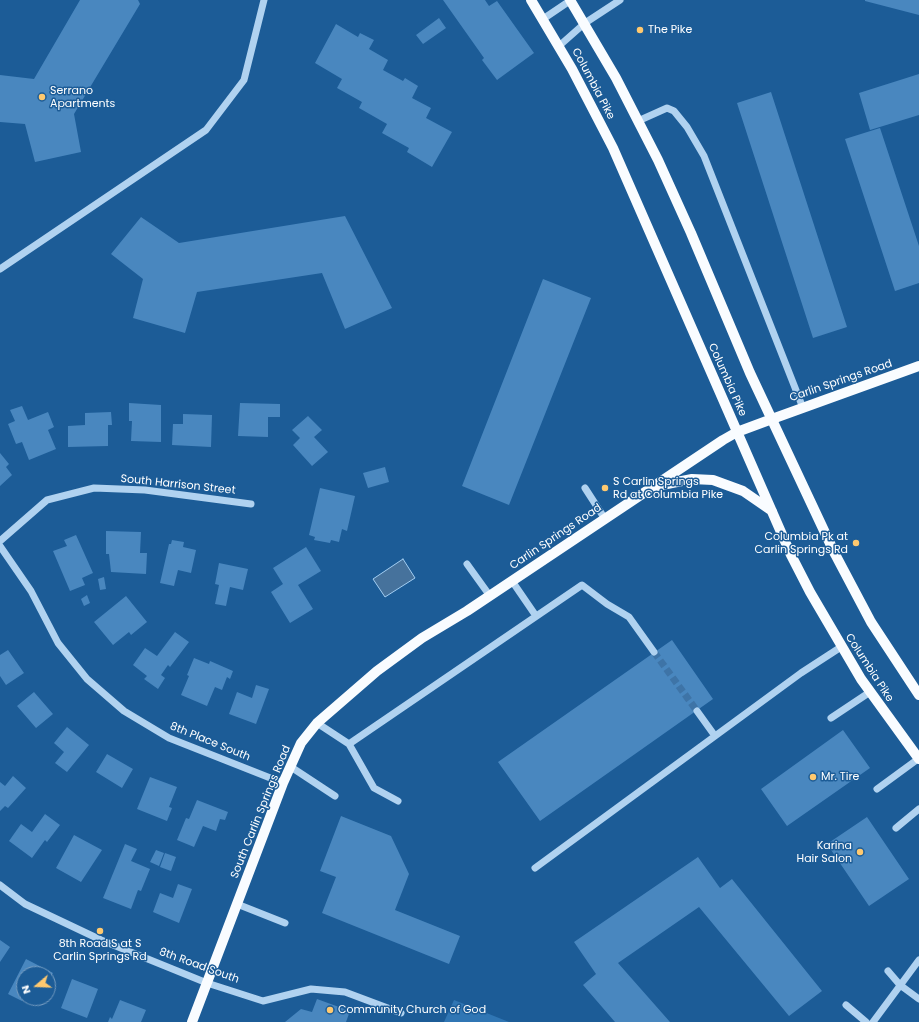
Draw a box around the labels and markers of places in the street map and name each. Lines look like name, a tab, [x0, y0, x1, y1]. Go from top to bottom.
place label: The Pike	[648, 23, 692, 37]
marker: The Pike	[635, 25, 645, 35]
place label: Serrano Apartments	[50, 84, 115, 110]
marker: Serrano Apartments	[37, 92, 47, 102]
place label: S Carlin Springs Rd at Columbia Pike	[613, 475, 723, 501]
marker: S Carlin Springs Rd at Columbia Pike	[600, 483, 610, 493]
place label: Columbia Pk at Carlin Springs Rd	[755, 530, 848, 556]
marker: Columbia Pk at Carlin Springs Rd	[851, 538, 861, 548]
place label: Mr. Tire	[821, 770, 859, 784]
marker: Mr. Tire	[808, 772, 818, 782]
place label: Karina Hair Salon	[797, 839, 852, 865]
marker: Karina Hair Salon	[855, 847, 865, 857]
marker: 8th Road S at S Carlin Springs Rd	[95, 926, 105, 936]
place label: 8th Road S at S Carlin Springs Rd	[53, 937, 147, 963]
place label: Community Church of God	[338, 1003, 486, 1017]
marker: Community Church of God	[325, 1005, 335, 1015]

